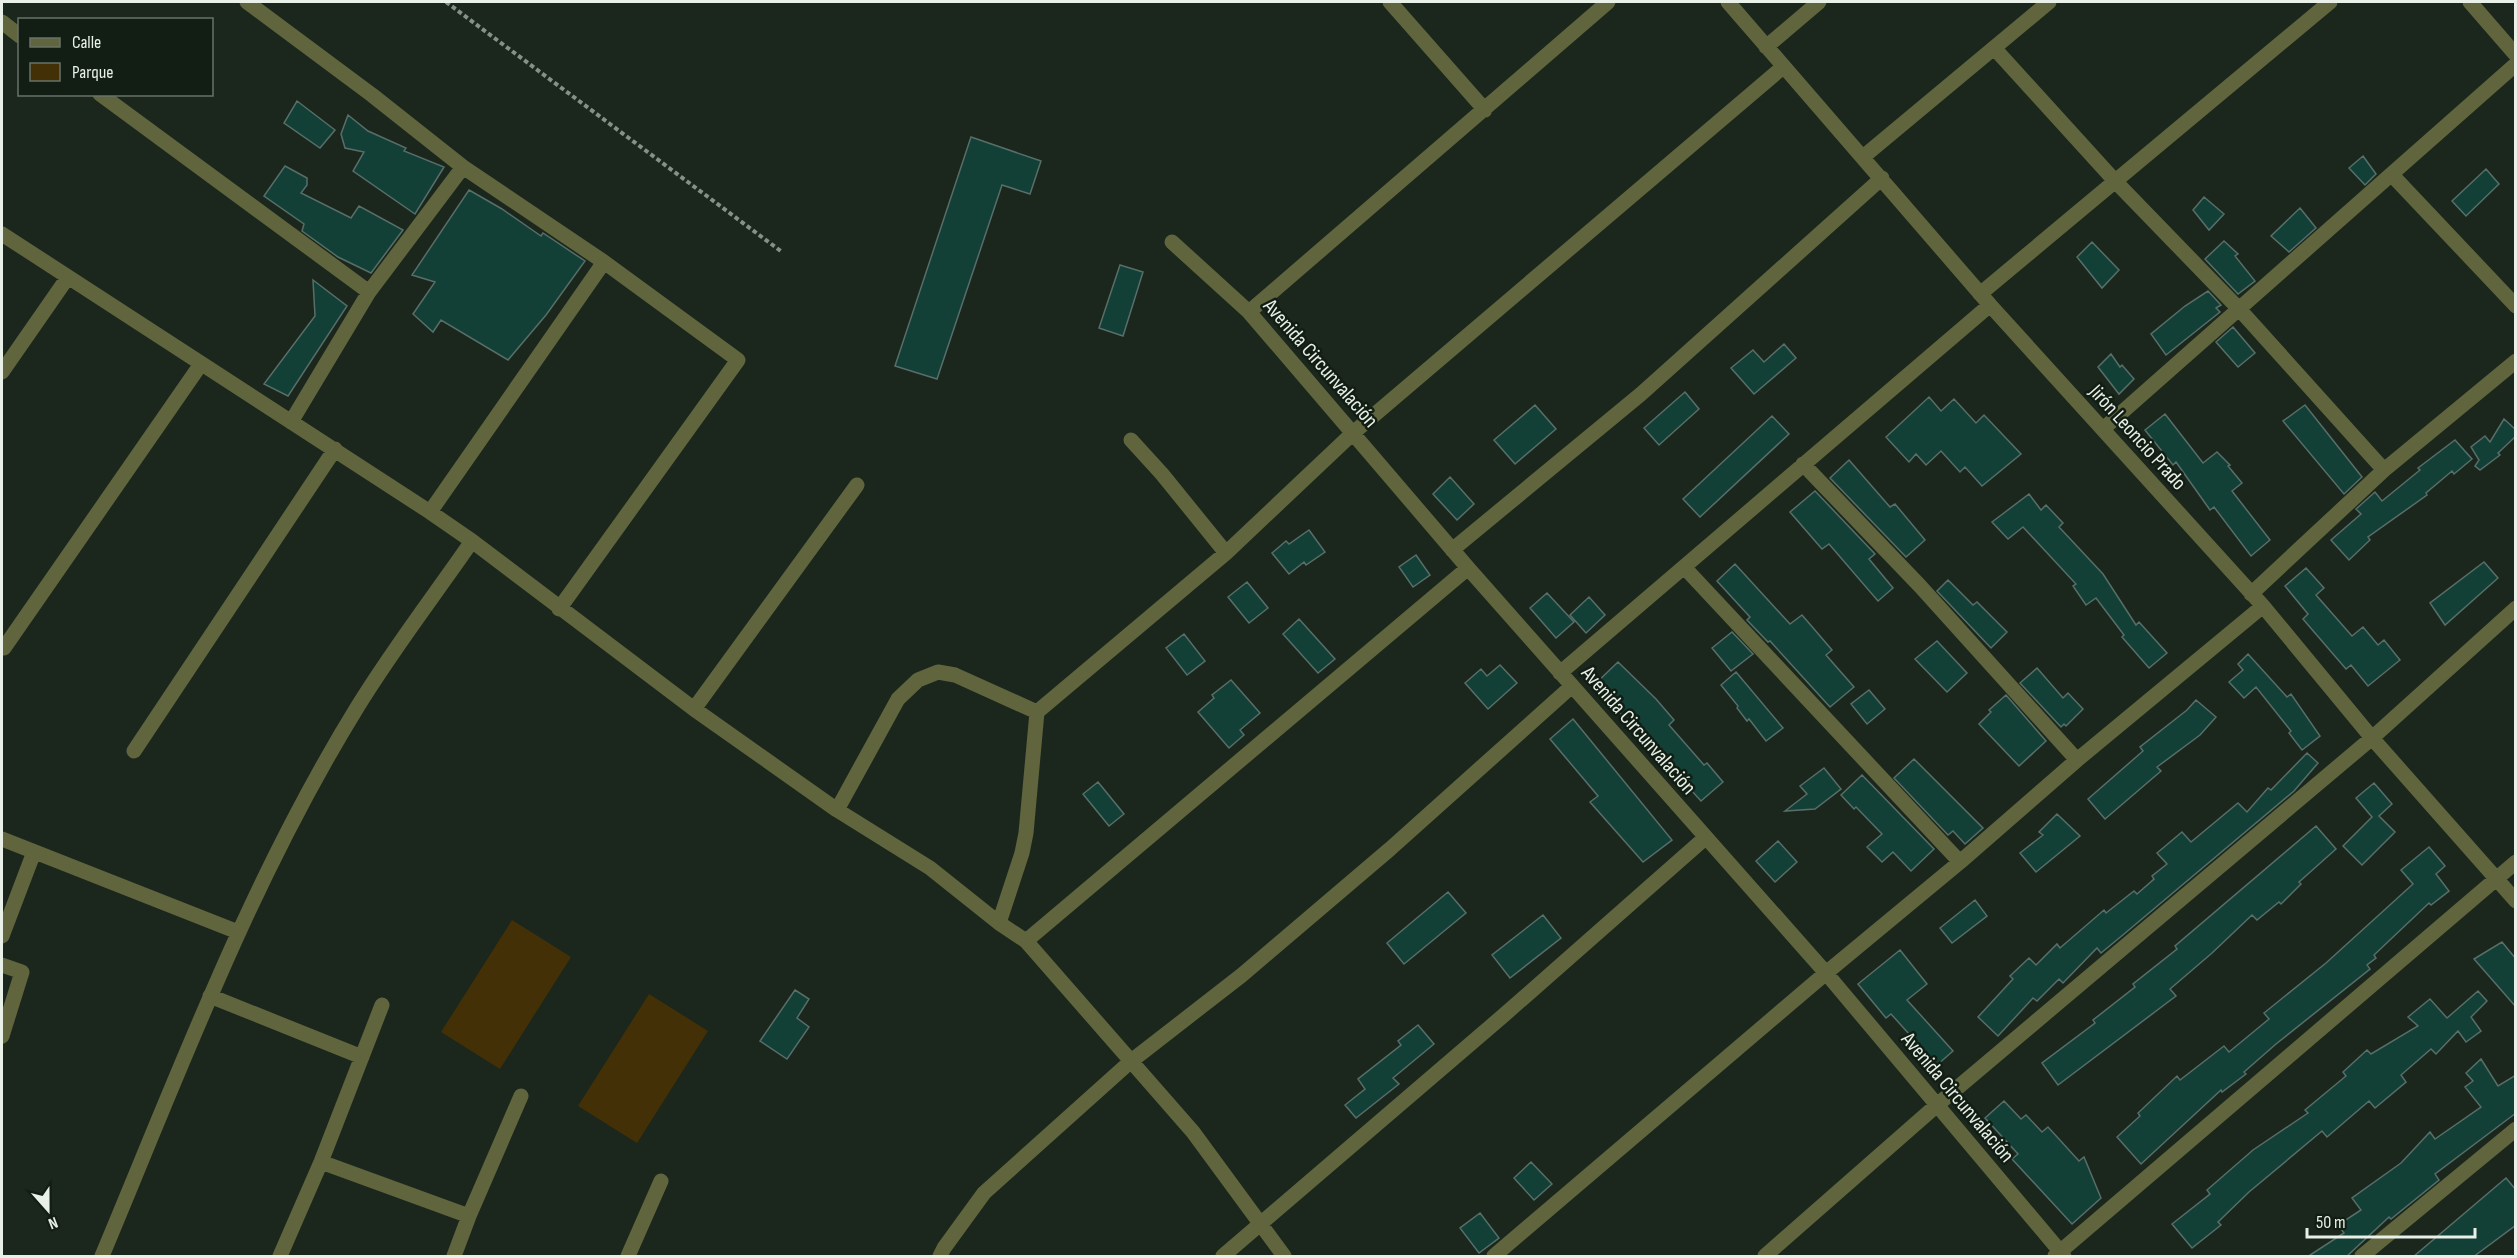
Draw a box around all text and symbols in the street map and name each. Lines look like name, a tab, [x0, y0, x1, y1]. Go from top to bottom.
legend	[18, 18, 213, 96]
text: Calle	[72, 32, 101, 53]
text: Parque	[72, 62, 113, 83]
street label: Avenida Circunvalación	[1257, 293, 1383, 433]
street label: Jirón Leoncio Prado	[2083, 379, 2191, 495]
street label: Avenida Circunvalación	[1575, 660, 1701, 800]
street label: Avenida Circunvalación	[1895, 1026, 2019, 1167]
north arrow	[18, 1180, 78, 1240]
scale bar	[2307, 1201, 2475, 1239]
text: N	[45, 1212, 60, 1233]
text: 50 m	[2316, 1212, 2346, 1233]

